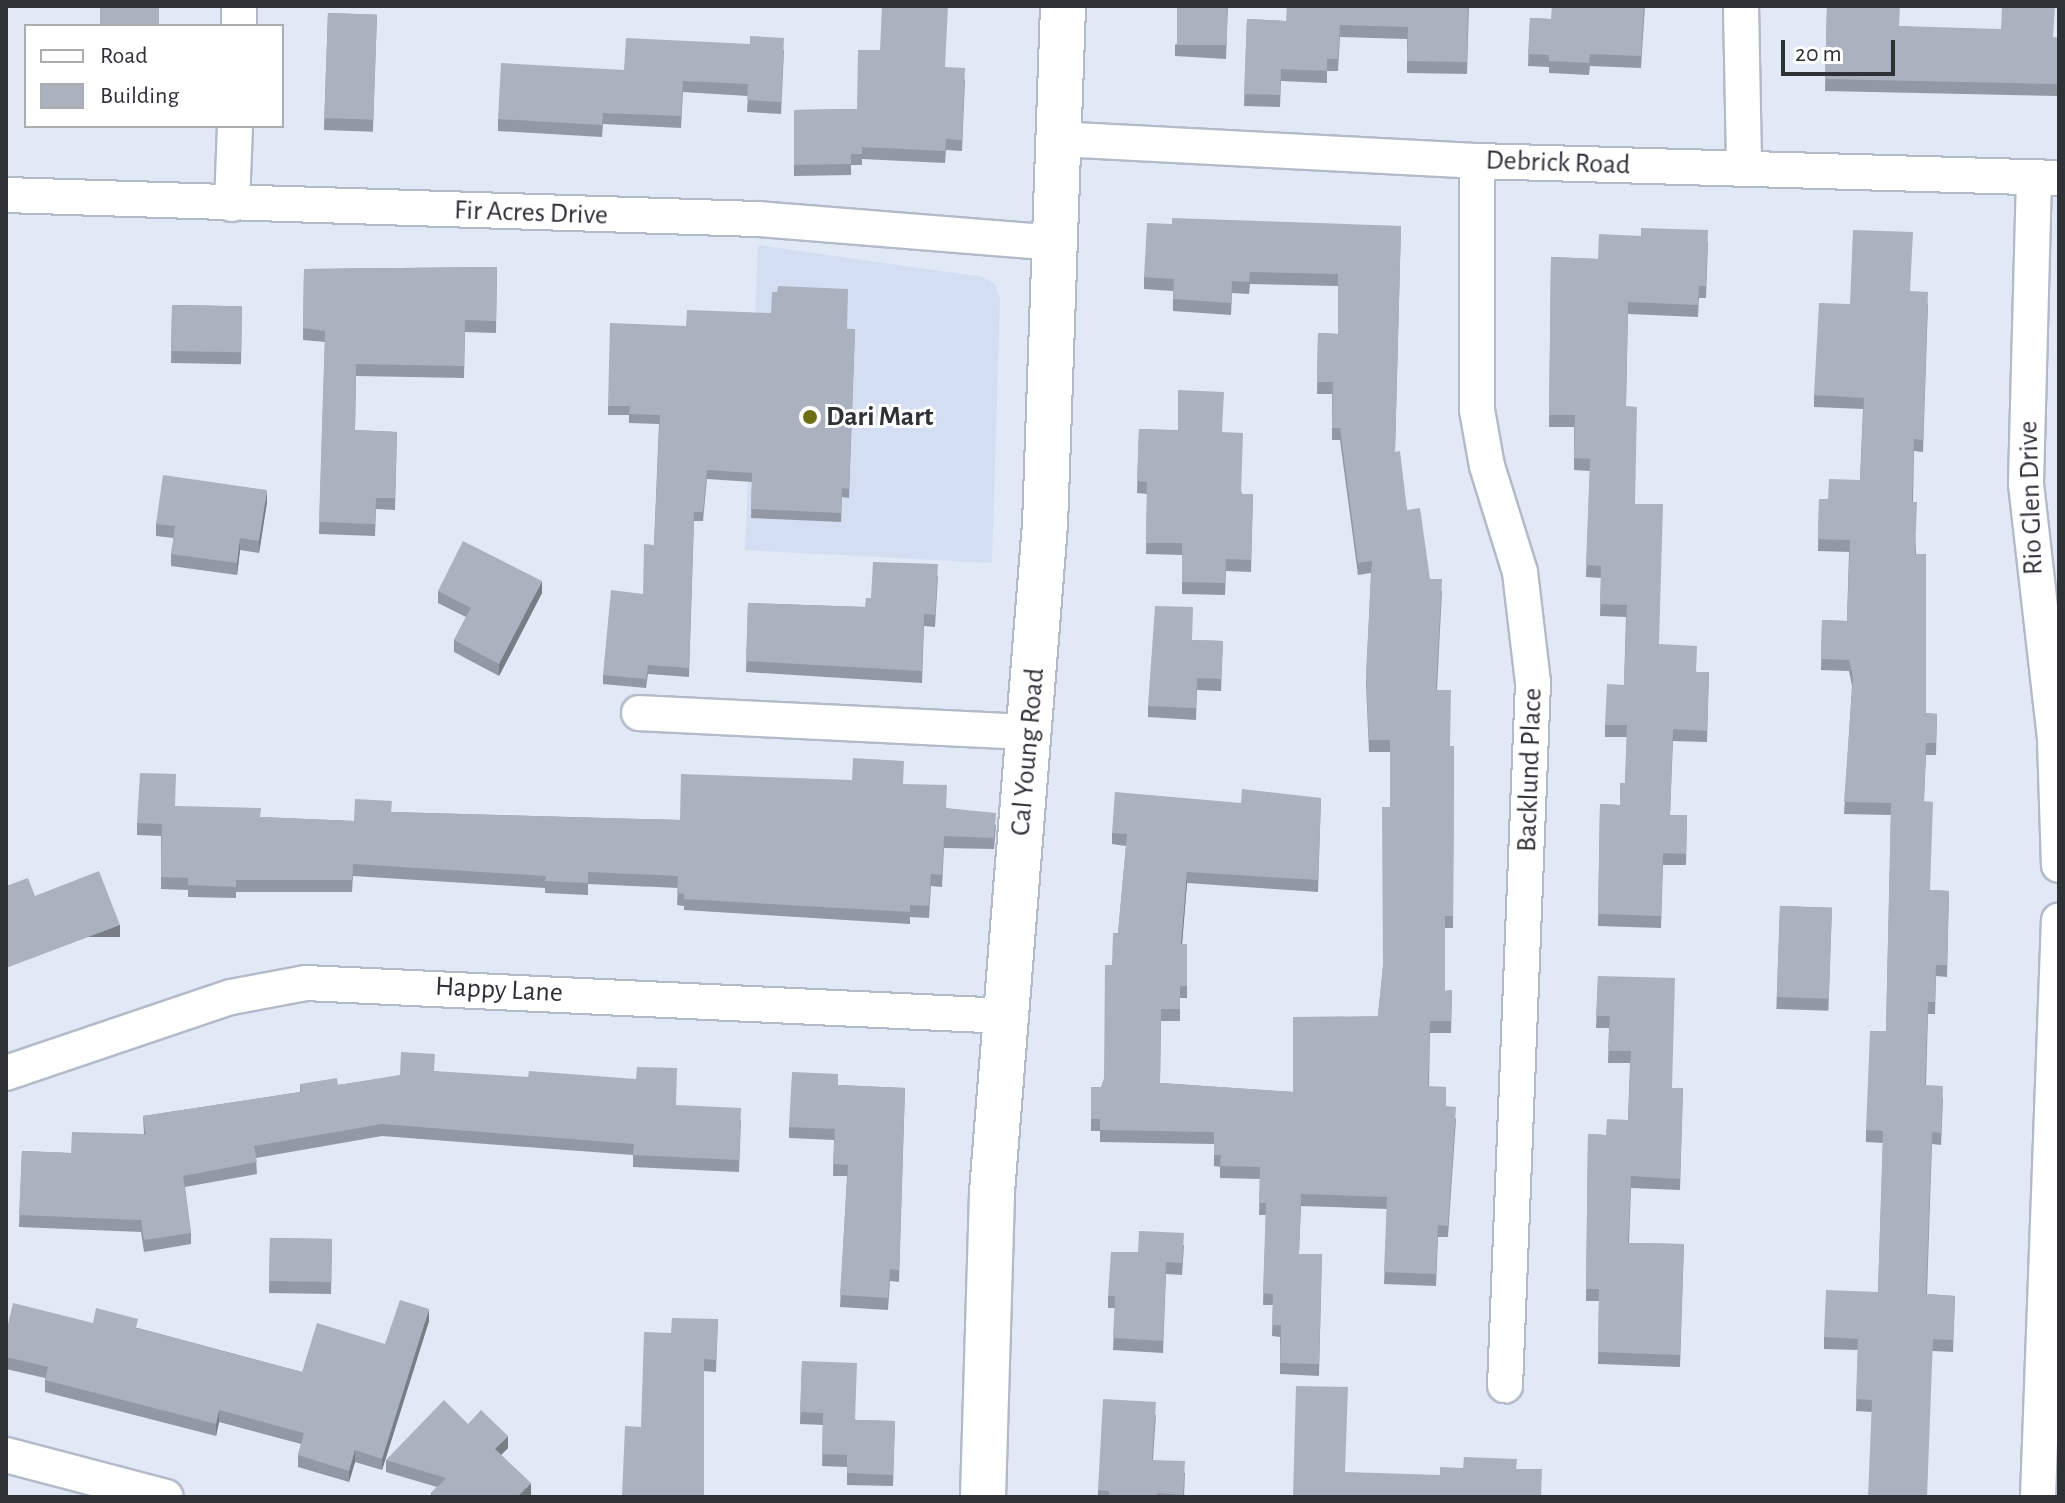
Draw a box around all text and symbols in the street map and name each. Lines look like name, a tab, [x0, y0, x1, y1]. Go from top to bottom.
legend	[24, 24, 284, 128]
scale bar	[1785, 24, 1899, 74]
text: 20 m	[1795, 42, 1842, 66]
text: Road	[100, 44, 148, 68]
text: Building	[100, 84, 179, 108]
street label: Debrick Road	[1485, 144, 1631, 182]
street label: Fir Acres Drive	[453, 194, 609, 232]
place label: Dari Mart	[826, 400, 933, 434]
marker: Dari Mart	[801, 408, 819, 426]
street label: Rio Glen Drive	[2012, 420, 2050, 576]
street label: Cal Young Road	[1004, 667, 1052, 837]
street label: Backlund Place	[1510, 687, 1550, 853]
street label: Happy Lane	[434, 970, 564, 1010]

